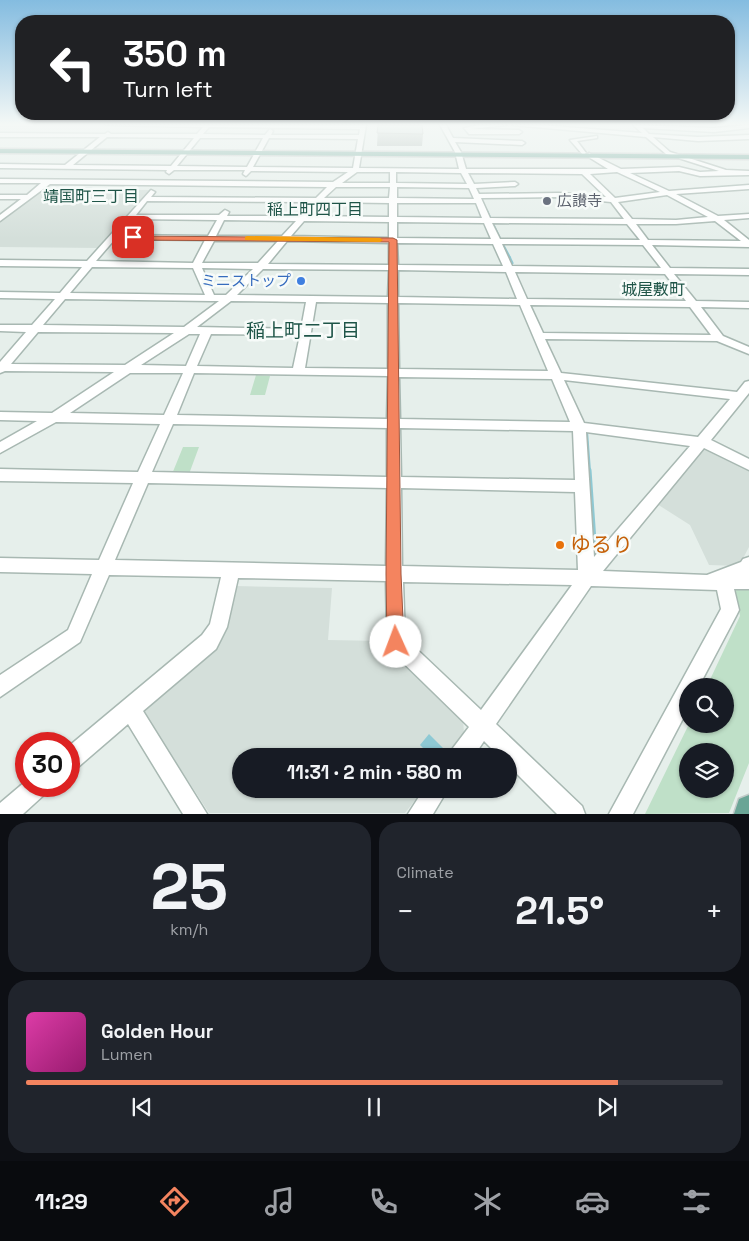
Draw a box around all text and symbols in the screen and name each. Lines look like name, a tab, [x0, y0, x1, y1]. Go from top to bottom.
text: 350 m	[123, 32, 227, 76]
icon: left	[40, 35, 105, 100]
text: Turn left	[123, 75, 213, 103]
district label: 靖国町三丁目	[43, 186, 139, 207]
place label: 広讃寺	[557, 191, 602, 210]
marker: 広讃寺	[541, 195, 553, 207]
district label: 稲上町四丁目	[267, 199, 363, 220]
pin	[112, 216, 154, 258]
icon: arrive	[119, 223, 147, 251]
place label: ミニストップ	[201, 271, 291, 290]
marker: ミニストップ	[295, 275, 307, 287]
district label: 城屋敷町	[621, 279, 685, 300]
district label: 稲上町二丁目	[246, 318, 360, 343]
place label: ゆるり	[570, 531, 633, 558]
marker: ゆるり	[554, 539, 566, 551]
position arrow	[369, 615, 421, 667]
map controls	[679, 678, 734, 798]
button: search	[679, 678, 734, 733]
speed limit sign: 30	[15, 732, 80, 797]
button: layers	[679, 743, 734, 798]
text: 11:31 · 2 min · 580 m	[287, 760, 462, 785]
text: 25	[150, 845, 228, 928]
text: Climate	[397, 862, 454, 883]
text: 21.5°	[515, 887, 604, 935]
text: −	[397, 893, 414, 929]
text: +	[706, 893, 723, 929]
text: km/h	[170, 919, 208, 940]
text: Golden Hour	[101, 1019, 213, 1044]
text: Lumen	[101, 1044, 153, 1065]
icon: previous	[128, 1093, 156, 1121]
icon: pause	[360, 1093, 388, 1121]
icon: next	[593, 1093, 621, 1121]
icon: directions	[157, 1184, 192, 1219]
icon: music	[262, 1184, 297, 1219]
icon: phone	[366, 1184, 401, 1219]
icon: climate	[470, 1184, 505, 1219]
icon: car	[575, 1184, 610, 1219]
icon: filters	[679, 1184, 714, 1219]
text: 11:29	[35, 1187, 88, 1215]

